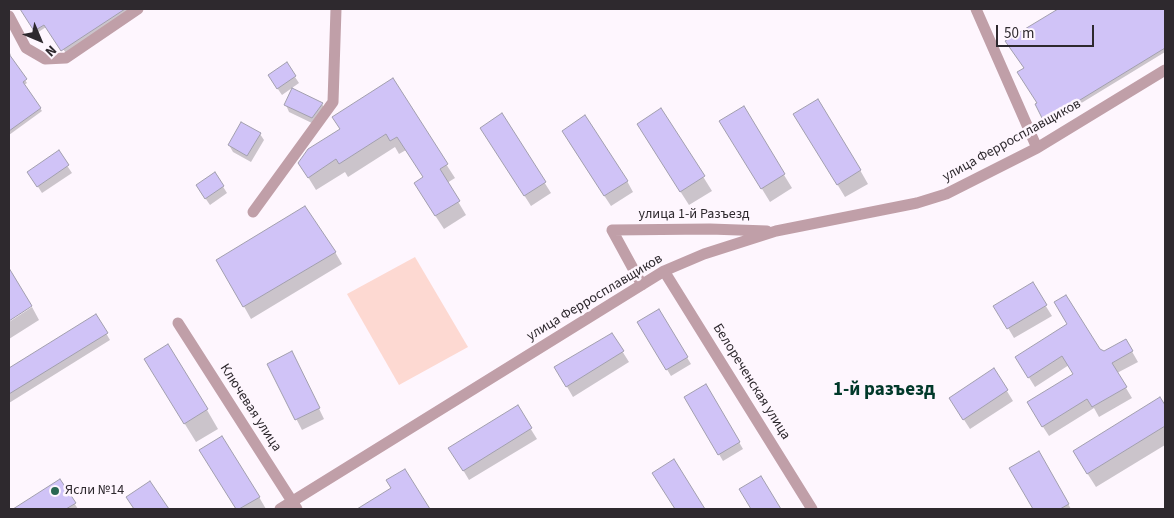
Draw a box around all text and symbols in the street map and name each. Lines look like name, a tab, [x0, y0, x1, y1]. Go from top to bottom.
north arrow	[15, 15, 65, 65]
scale bar	[999, 15, 1096, 47]
text: 50 m	[1004, 23, 1034, 44]
text: N	[40, 40, 61, 61]
street label: улица Ферросплавщиков	[940, 96, 1084, 186]
street label: улица 1-й Разъезд	[638, 207, 750, 223]
street label: улица Ферросплавщиков	[524, 251, 666, 345]
street label: Белореченская улица	[708, 321, 794, 443]
street label: Ключевая улица	[215, 361, 285, 455]
district label: 1-й разъезд	[833, 380, 935, 402]
place label: Ясли №14	[65, 483, 124, 499]
marker: Ясли №14	[49, 485, 61, 497]

